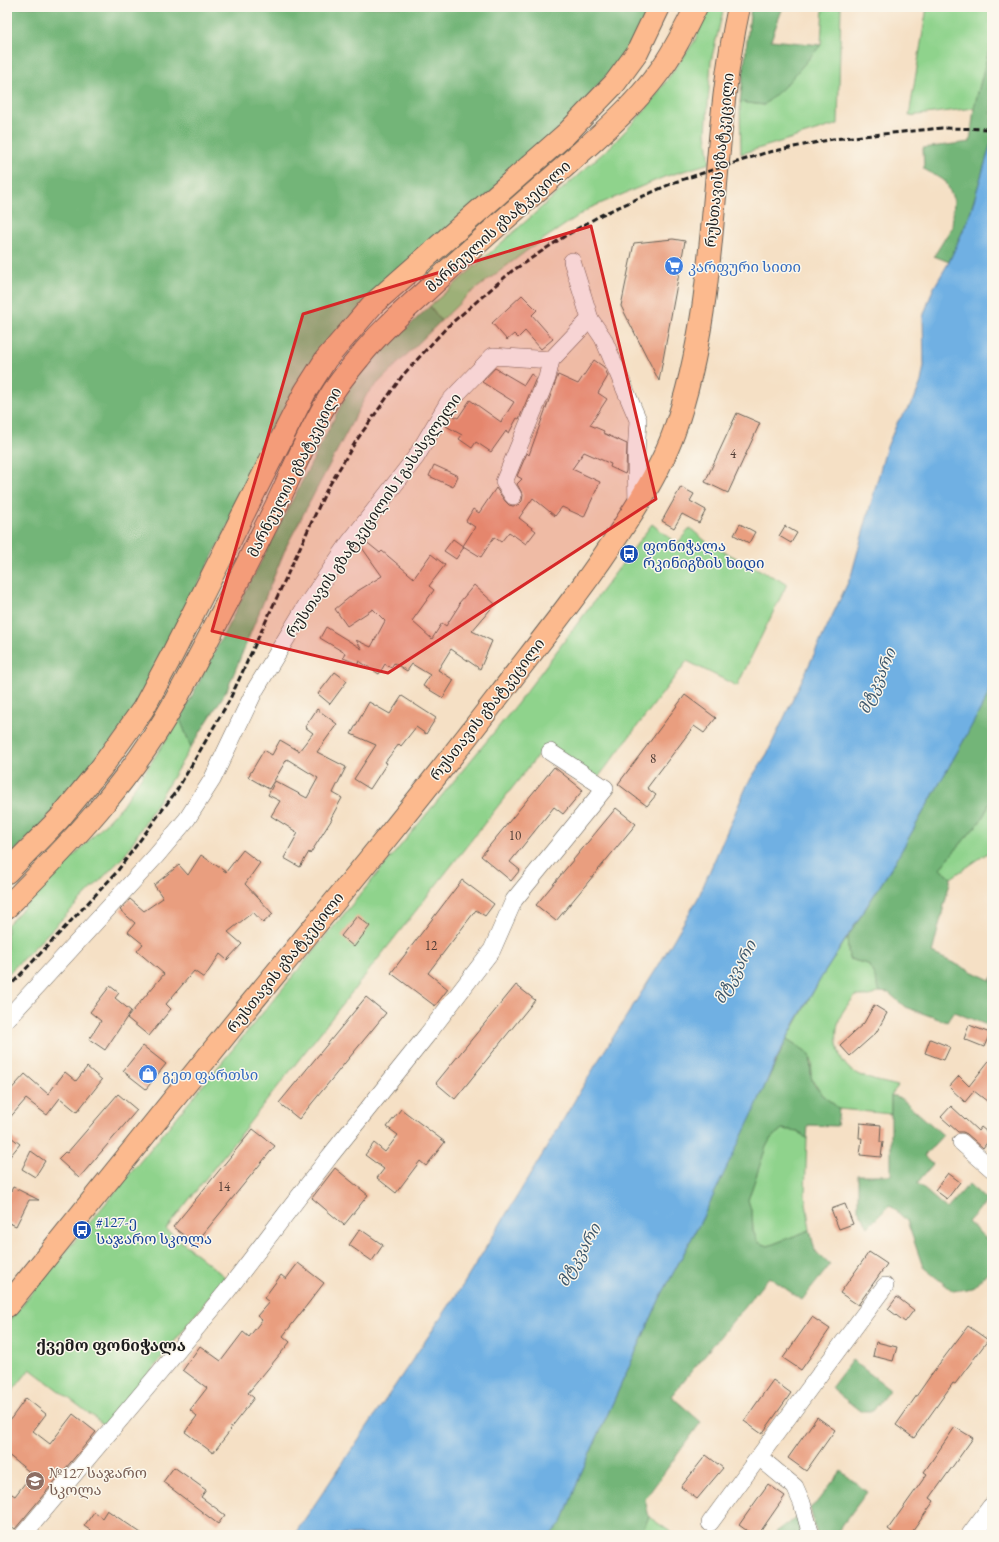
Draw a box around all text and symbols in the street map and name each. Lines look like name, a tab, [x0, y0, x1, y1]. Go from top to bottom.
street label: რუსთავის გზატკეცილი	[700, 72, 738, 248]
street label: მარნეულის გზატკეცილი	[422, 156, 574, 296]
supermarket icon: კარფური სითი	[663, 255, 685, 277]
place label: კარფური სითი	[688, 257, 801, 276]
street label: მარნეულის გზატკეცილი	[243, 384, 345, 560]
street label: რუსთავის გზატკეცილის I გასასვლელი	[281, 389, 465, 641]
house number: 4	[730, 445, 737, 462]
place label: ფონიჭალა რკინიგზის ხიდი	[643, 536, 765, 572]
bus stop icon: ფონიჭალა რკინიგზის ხიდი	[618, 543, 640, 565]
street label: რუსთავის გზატკეცილი	[426, 634, 548, 784]
water label: მტკვარი	[853, 644, 901, 717]
house number: 8	[650, 750, 656, 767]
house number: 10	[509, 827, 521, 844]
street label: რუსთავის გზატკეცილი	[222, 888, 348, 1036]
water label: მტკვარი	[709, 936, 761, 1007]
house number: 12	[425, 937, 438, 954]
shop icon: გეთ ფართსი	[137, 1063, 159, 1085]
place label: გეთ ფართსი	[162, 1065, 258, 1084]
house number: 14	[218, 1178, 231, 1195]
place label: #127-ე საჯარო სკოლა	[96, 1212, 212, 1248]
bus stop icon: #127-ე საჯარო სკოლა	[71, 1219, 93, 1241]
water label: მტკვარი	[553, 1219, 606, 1290]
district label: ქვემო ფონიჭალა	[36, 1335, 186, 1356]
place label: №127 საჯარო სკოლა	[49, 1463, 147, 1499]
school or university icon: №127 საჯარო სკოლა	[24, 1470, 46, 1492]

